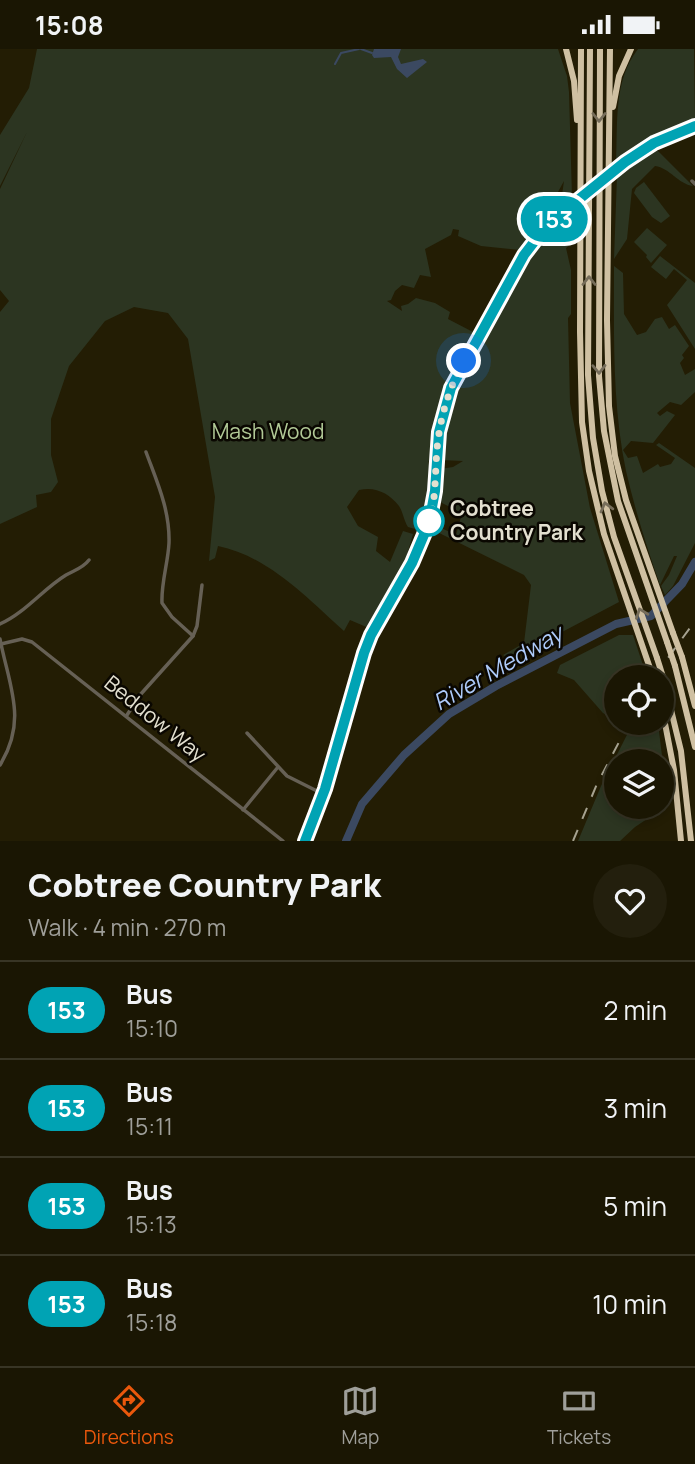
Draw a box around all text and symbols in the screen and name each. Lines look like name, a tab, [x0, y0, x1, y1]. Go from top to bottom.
text: 15:08	[35, 7, 104, 43]
one-way arrow	[592, 112, 607, 123]
line badge: 153	[514, 196, 594, 242]
text: 153	[535, 202, 573, 235]
one-way arrow	[581, 275, 597, 286]
your location	[446, 343, 481, 378]
one-way arrow	[591, 364, 607, 375]
park label: Mash Wood	[212, 417, 324, 445]
place label: Cobtree Country Park	[450, 494, 583, 546]
one-way arrow	[600, 501, 614, 513]
marker: Cobtree Country Park	[414, 506, 444, 536]
one-way arrow	[635, 607, 649, 619]
water label: River Medway	[427, 616, 571, 717]
map controls	[604, 665, 674, 819]
button: locate	[604, 665, 674, 735]
street label: Beddow Way	[99, 669, 212, 768]
button: layers	[604, 749, 674, 819]
text: Cobtree Country Park	[28, 862, 381, 907]
button: heart	[593, 864, 667, 938]
text: Walk · 4 min · 270 m	[28, 911, 226, 943]
text: Bus	[126, 976, 173, 1012]
text: 2 min	[603, 992, 667, 1028]
text: 153	[47, 993, 86, 1026]
text: 15:10	[126, 1012, 178, 1044]
text: Bus	[126, 1074, 173, 1110]
text: 3 min	[604, 1090, 667, 1126]
text: 153	[47, 1091, 86, 1124]
text: 15:11	[126, 1110, 173, 1142]
text: Bus	[126, 1172, 173, 1208]
text: 5 min	[603, 1188, 667, 1224]
text: 153	[47, 1189, 86, 1222]
text: 15:13	[126, 1208, 177, 1240]
text: Bus	[126, 1270, 173, 1306]
text: 10 min	[592, 1286, 667, 1322]
text: 153	[47, 1287, 86, 1320]
text: 15:18	[126, 1306, 177, 1338]
tab: Directions	[84, 1382, 174, 1450]
tab: Map	[341, 1382, 379, 1450]
tab: Tickets	[547, 1382, 611, 1450]

